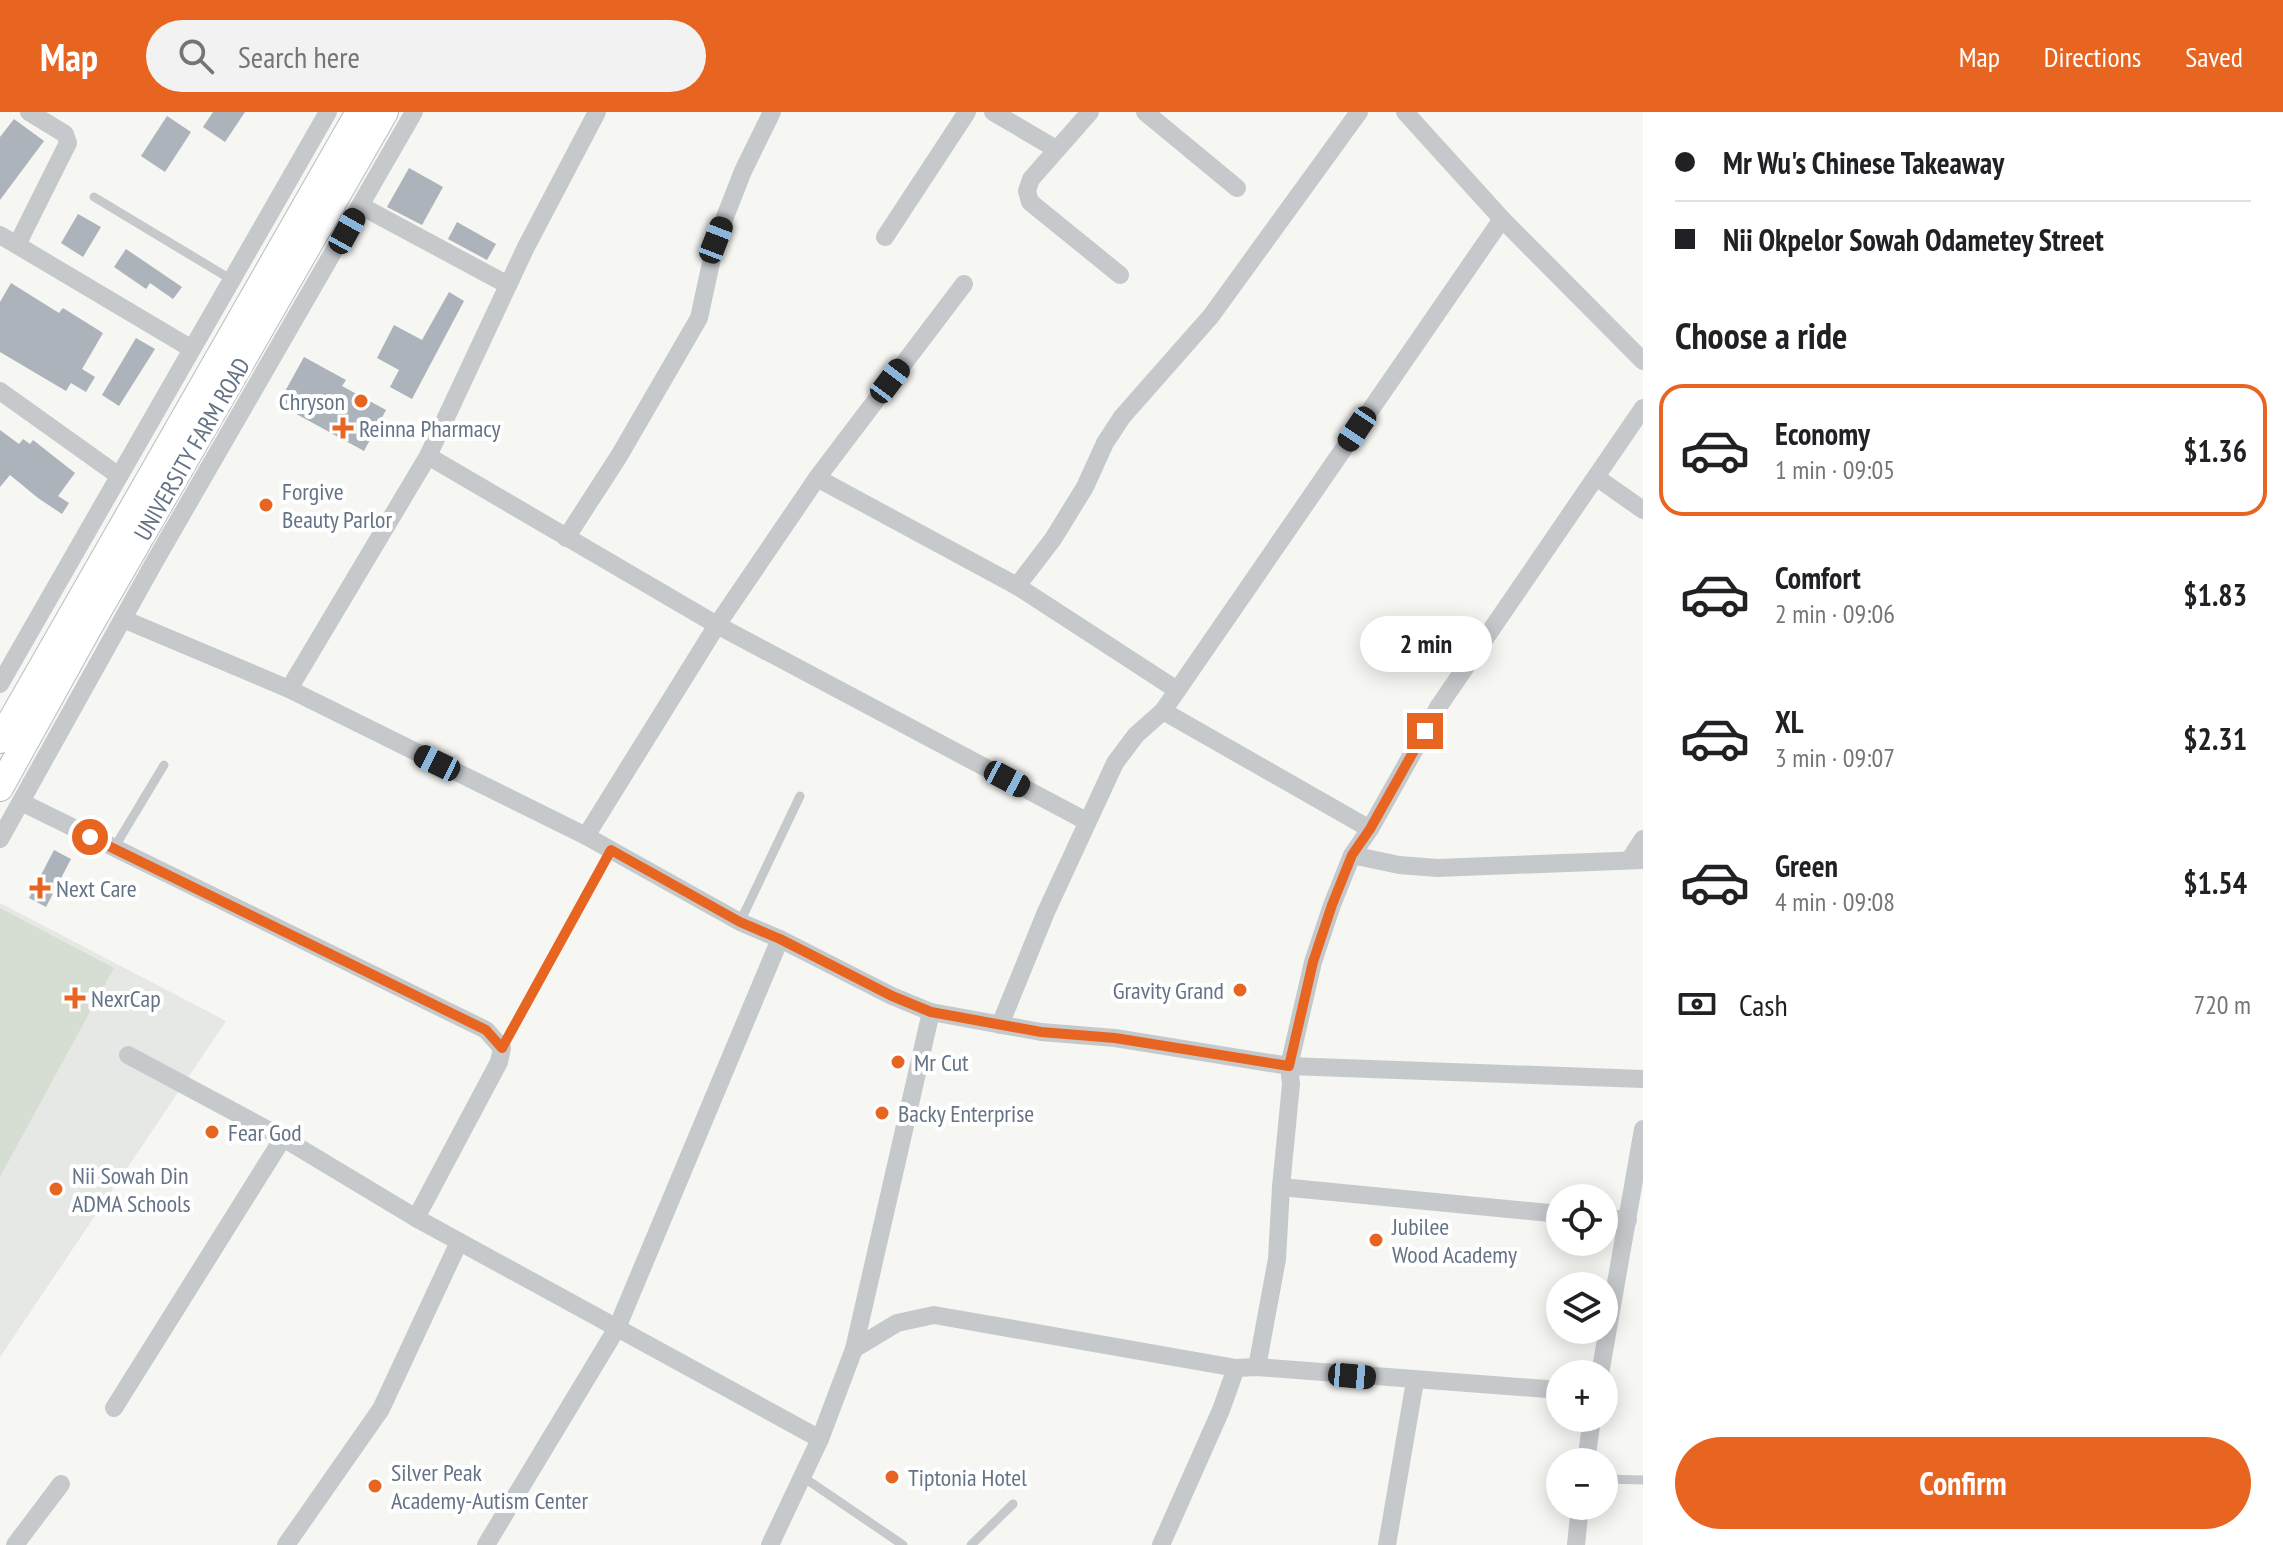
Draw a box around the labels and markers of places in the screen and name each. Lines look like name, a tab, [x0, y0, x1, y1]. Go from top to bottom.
place label: Chryson	[279, 386, 345, 417]
marker: Chryson	[352, 392, 370, 410]
place label: Reinna Pharmacy	[359, 413, 501, 444]
marker: Reinna Pharmacy	[334, 419, 352, 437]
place label: Forgive Beauty Parlor	[282, 476, 392, 535]
marker: Forgive Beauty Parlor	[257, 496, 275, 514]
place label: Next Care	[56, 873, 137, 904]
marker: Next Care	[31, 879, 49, 897]
place label: Gravity Grand	[1113, 975, 1224, 1006]
marker: Gravity Grand	[1231, 981, 1249, 999]
place label: NexrCap	[91, 983, 161, 1014]
marker: NexrCap	[66, 989, 84, 1007]
place label: Mr Cut	[914, 1047, 969, 1078]
marker: Mr Cut	[889, 1053, 907, 1071]
place label: Backy Enterprise	[898, 1098, 1034, 1129]
marker: Backy Enterprise	[873, 1104, 891, 1122]
place label: Fear God	[228, 1117, 302, 1148]
marker: Fear God	[203, 1123, 221, 1141]
place label: Nii Sowah Din ADMA Schools	[72, 1160, 191, 1219]
marker: Nii Sowah Din ADMA Schools	[47, 1180, 65, 1198]
place label: Jubilee Wood Academy	[1391, 1211, 1517, 1270]
marker: Jubilee Wood Academy	[1367, 1231, 1385, 1249]
place label: Silver Peak Academy-Autism Center	[391, 1457, 589, 1516]
place label: Tiptonia Hotel	[908, 1462, 1027, 1493]
marker: Tiptonia Hotel	[883, 1468, 901, 1486]
marker: Silver Peak Academy-Autism Center	[366, 1477, 384, 1495]

